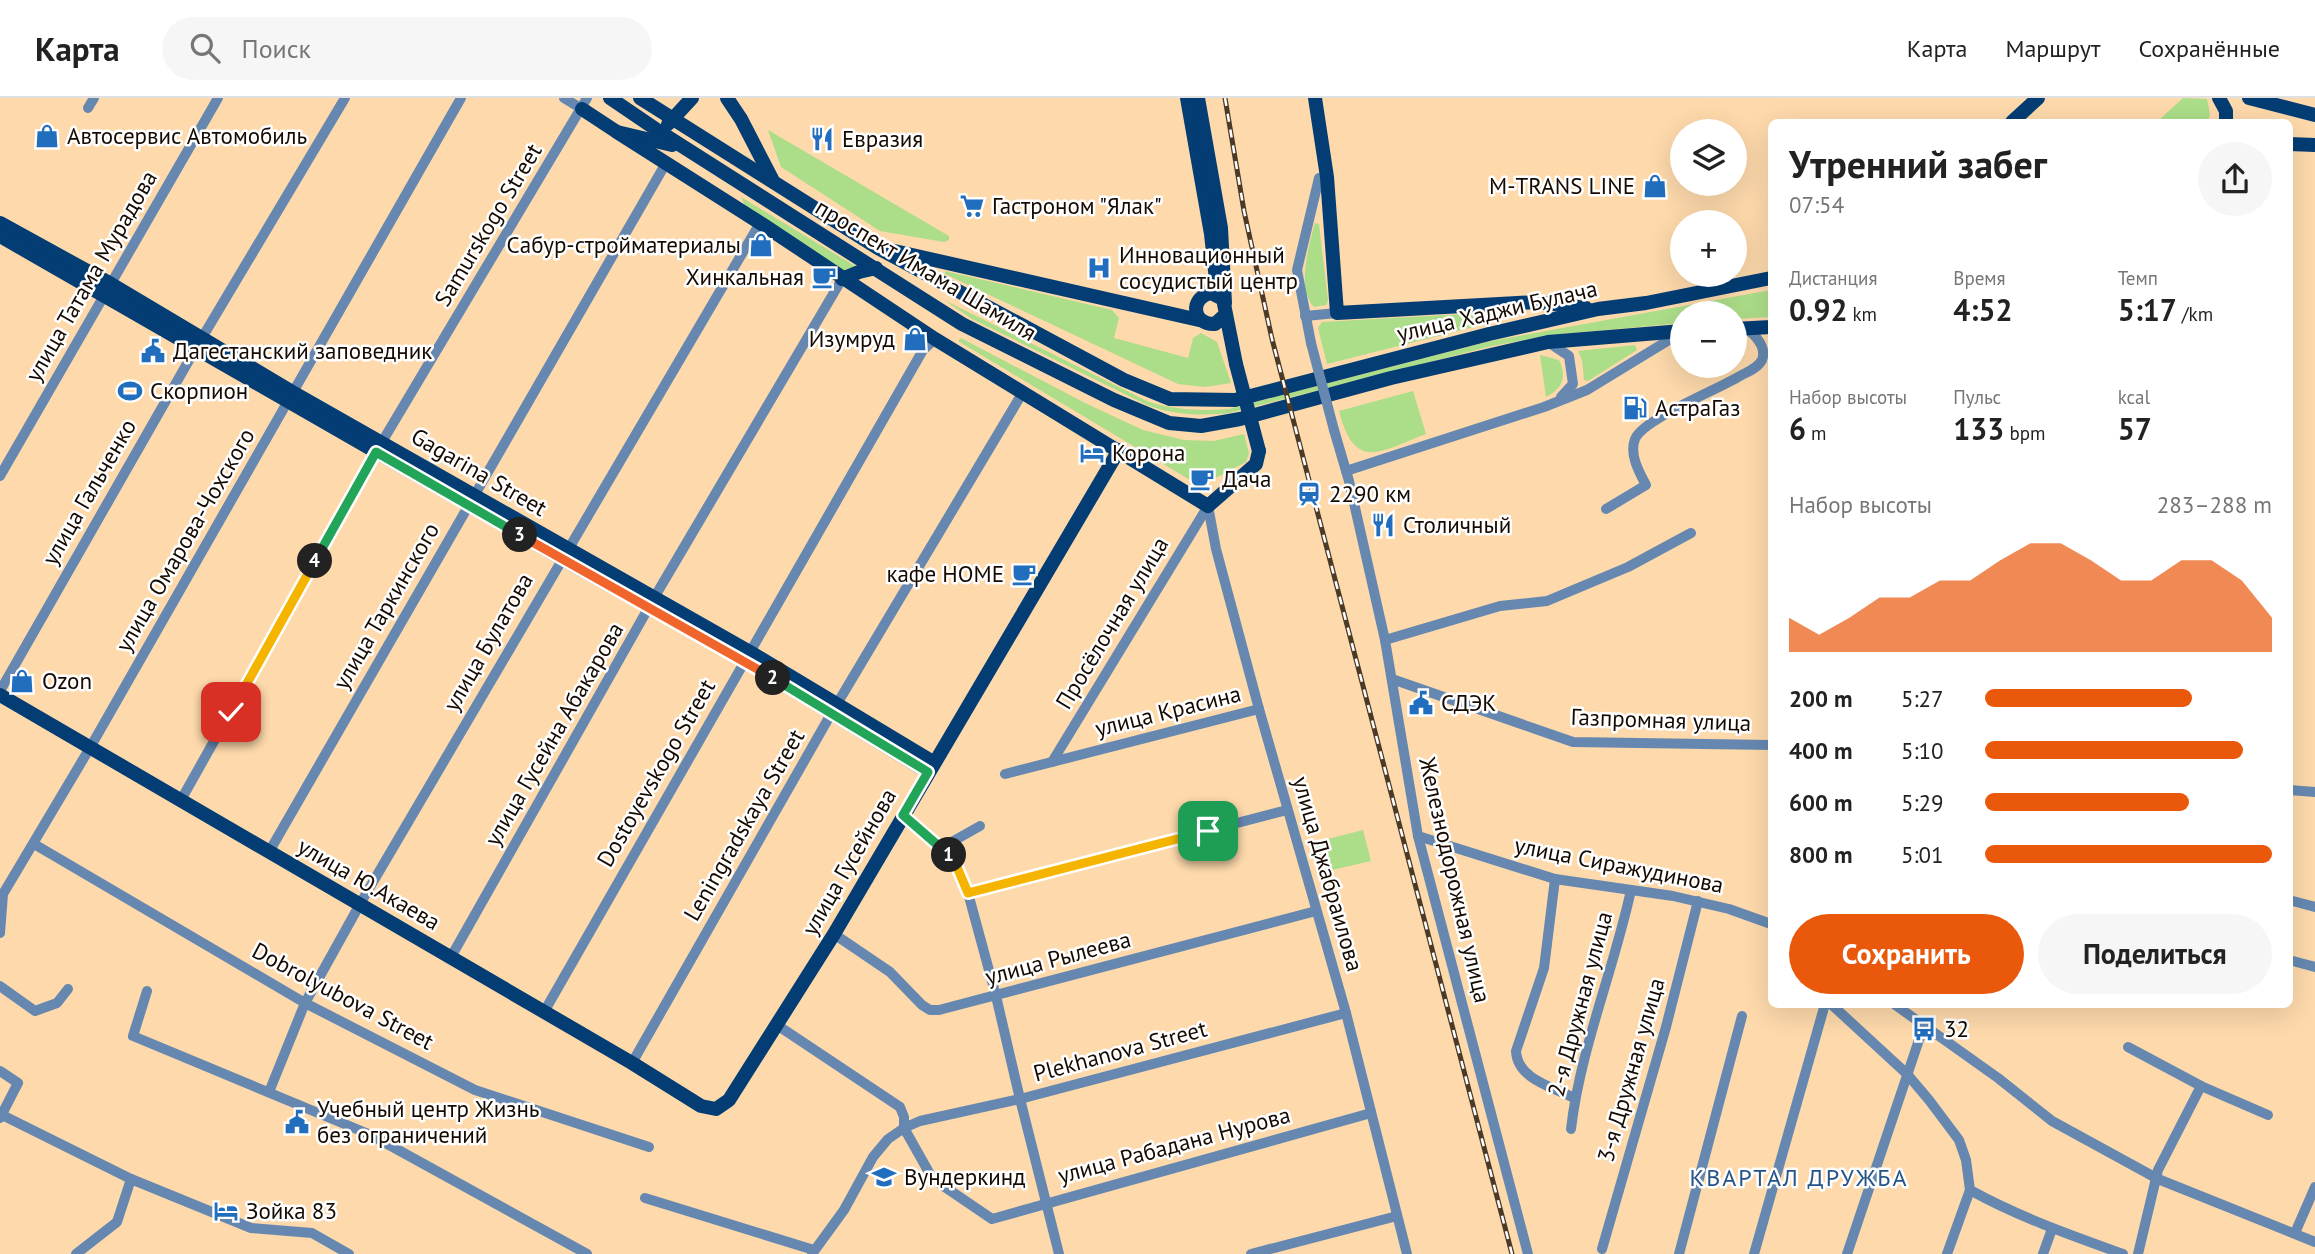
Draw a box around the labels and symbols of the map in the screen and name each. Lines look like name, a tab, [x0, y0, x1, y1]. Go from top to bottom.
place label: Автосервис Автомобиль	[67, 121, 307, 150]
shop icon: Автосервис Автомобиль	[33, 122, 61, 150]
place label: Евразия	[842, 124, 923, 153]
restaurant icon: Евразия	[808, 125, 836, 153]
street label: Samurskogo Street	[428, 138, 548, 311]
street label: улица Татама Мурадова	[18, 165, 163, 386]
place label: М-TRANS LINE	[1489, 171, 1635, 200]
shop icon: М-TRANS LINE	[1641, 172, 1669, 200]
place label: Гастроном "Ялак"	[992, 191, 1162, 220]
street label: проспект Имама Шамиля	[810, 192, 1042, 347]
supermarket icon: Гастроном "Ялак"	[958, 192, 986, 220]
place label: Сабур-стройматериалы	[507, 230, 741, 259]
shop icon: Сабур-стройматериалы	[747, 231, 775, 259]
place label: Инновационный сосудистый центр	[1119, 240, 1298, 295]
hospital icon: Инновационный сосудистый центр	[1085, 254, 1113, 282]
place label: Хинкальная	[685, 262, 804, 291]
cafe icon: Хинкальная	[810, 263, 838, 291]
street label: улица Хаджи Булача	[1394, 273, 1600, 348]
place label: Изумруд	[809, 324, 895, 353]
shop icon: Изумруд	[901, 325, 929, 353]
place label: Дагестанский заповедник	[173, 336, 432, 365]
public building icon: Дагестанский заповедник	[139, 337, 167, 365]
place label: Скорпион	[150, 376, 248, 405]
sports icon: Скорпион	[116, 377, 144, 405]
place label: АстраГаз	[1655, 393, 1740, 422]
fuel station icon: АстраГаз	[1621, 394, 1649, 422]
street label: улица Гальченко	[35, 414, 142, 570]
street label: Gagarina Street	[406, 421, 553, 522]
street label: улица Омарова-Чохского	[109, 423, 261, 657]
place label: Корона	[1112, 438, 1185, 467]
hotel icon: Корона	[1078, 439, 1106, 467]
place label: Дача	[1222, 464, 1271, 493]
cafe icon: Дача	[1188, 465, 1216, 493]
place label: 2290 км	[1329, 479, 1411, 508]
station icon: 2290 км	[1295, 480, 1323, 508]
place label: Столичный	[1403, 510, 1511, 539]
restaurant icon: Столичный	[1369, 511, 1397, 539]
street label: улица Таркинского	[326, 517, 445, 694]
pin: 3	[503, 518, 538, 552]
street label: Просёлочная улица	[1049, 531, 1174, 714]
pin: 4	[298, 544, 332, 578]
place label: кафе HOME	[886, 559, 1004, 588]
cafe icon: кафе HOME	[1010, 560, 1038, 588]
street label: улица Булатова	[436, 568, 539, 716]
street label: улица Гусейна Абакарова	[478, 617, 629, 851]
pin: 2	[756, 660, 790, 696]
place label: Ozon	[42, 666, 92, 695]
shop icon: Ozon	[8, 667, 36, 695]
street label: Dostoyevskogo Street	[590, 674, 721, 872]
street label: улица Красина	[1092, 678, 1244, 743]
pin	[201, 682, 261, 742]
place label: СДЭК	[1441, 688, 1496, 717]
public building icon: СДЭК	[1407, 689, 1435, 717]
street label: Газпромная улица	[1570, 702, 1752, 737]
street label: Leningradskaya Street	[677, 724, 810, 926]
street label: Железнодорожная улица	[1413, 753, 1498, 1005]
street label: улица Джабраилова	[1287, 773, 1370, 975]
street label: улица Гусейнова	[795, 783, 902, 940]
pin	[1178, 801, 1238, 861]
street label: улица Сиражудинова	[1512, 830, 1726, 899]
street label: улица Ю.Акаева	[293, 831, 446, 936]
pin: 1	[932, 838, 967, 872]
street label: 2-я Дружная улица	[1541, 908, 1618, 1099]
street label: улица Рылеева	[982, 924, 1134, 991]
street label: Dobrolyubova Street	[247, 935, 439, 1056]
street label: 3-я Дружная улица	[1590, 974, 1671, 1165]
street label: Plekhanova Street	[1030, 1013, 1210, 1088]
place label: 32	[1944, 1014, 1969, 1043]
bus stop icon: 32	[1910, 1015, 1938, 1043]
place label: Учебный центр Жизнь без ограничений	[317, 1094, 540, 1149]
street label: улица Рабадана Нурова	[1054, 1100, 1293, 1190]
public building icon: Учебный центр Жизнь без ограничений	[283, 1108, 311, 1136]
place label: Вундеркинд	[904, 1162, 1026, 1191]
district label: КВАРТАЛ ДРУЖБА	[1690, 1162, 1908, 1193]
school or university icon: Вундеркинд	[870, 1163, 898, 1191]
place label: Зойка 83	[246, 1196, 337, 1225]
hotel icon: Зойка 83	[212, 1197, 240, 1225]

